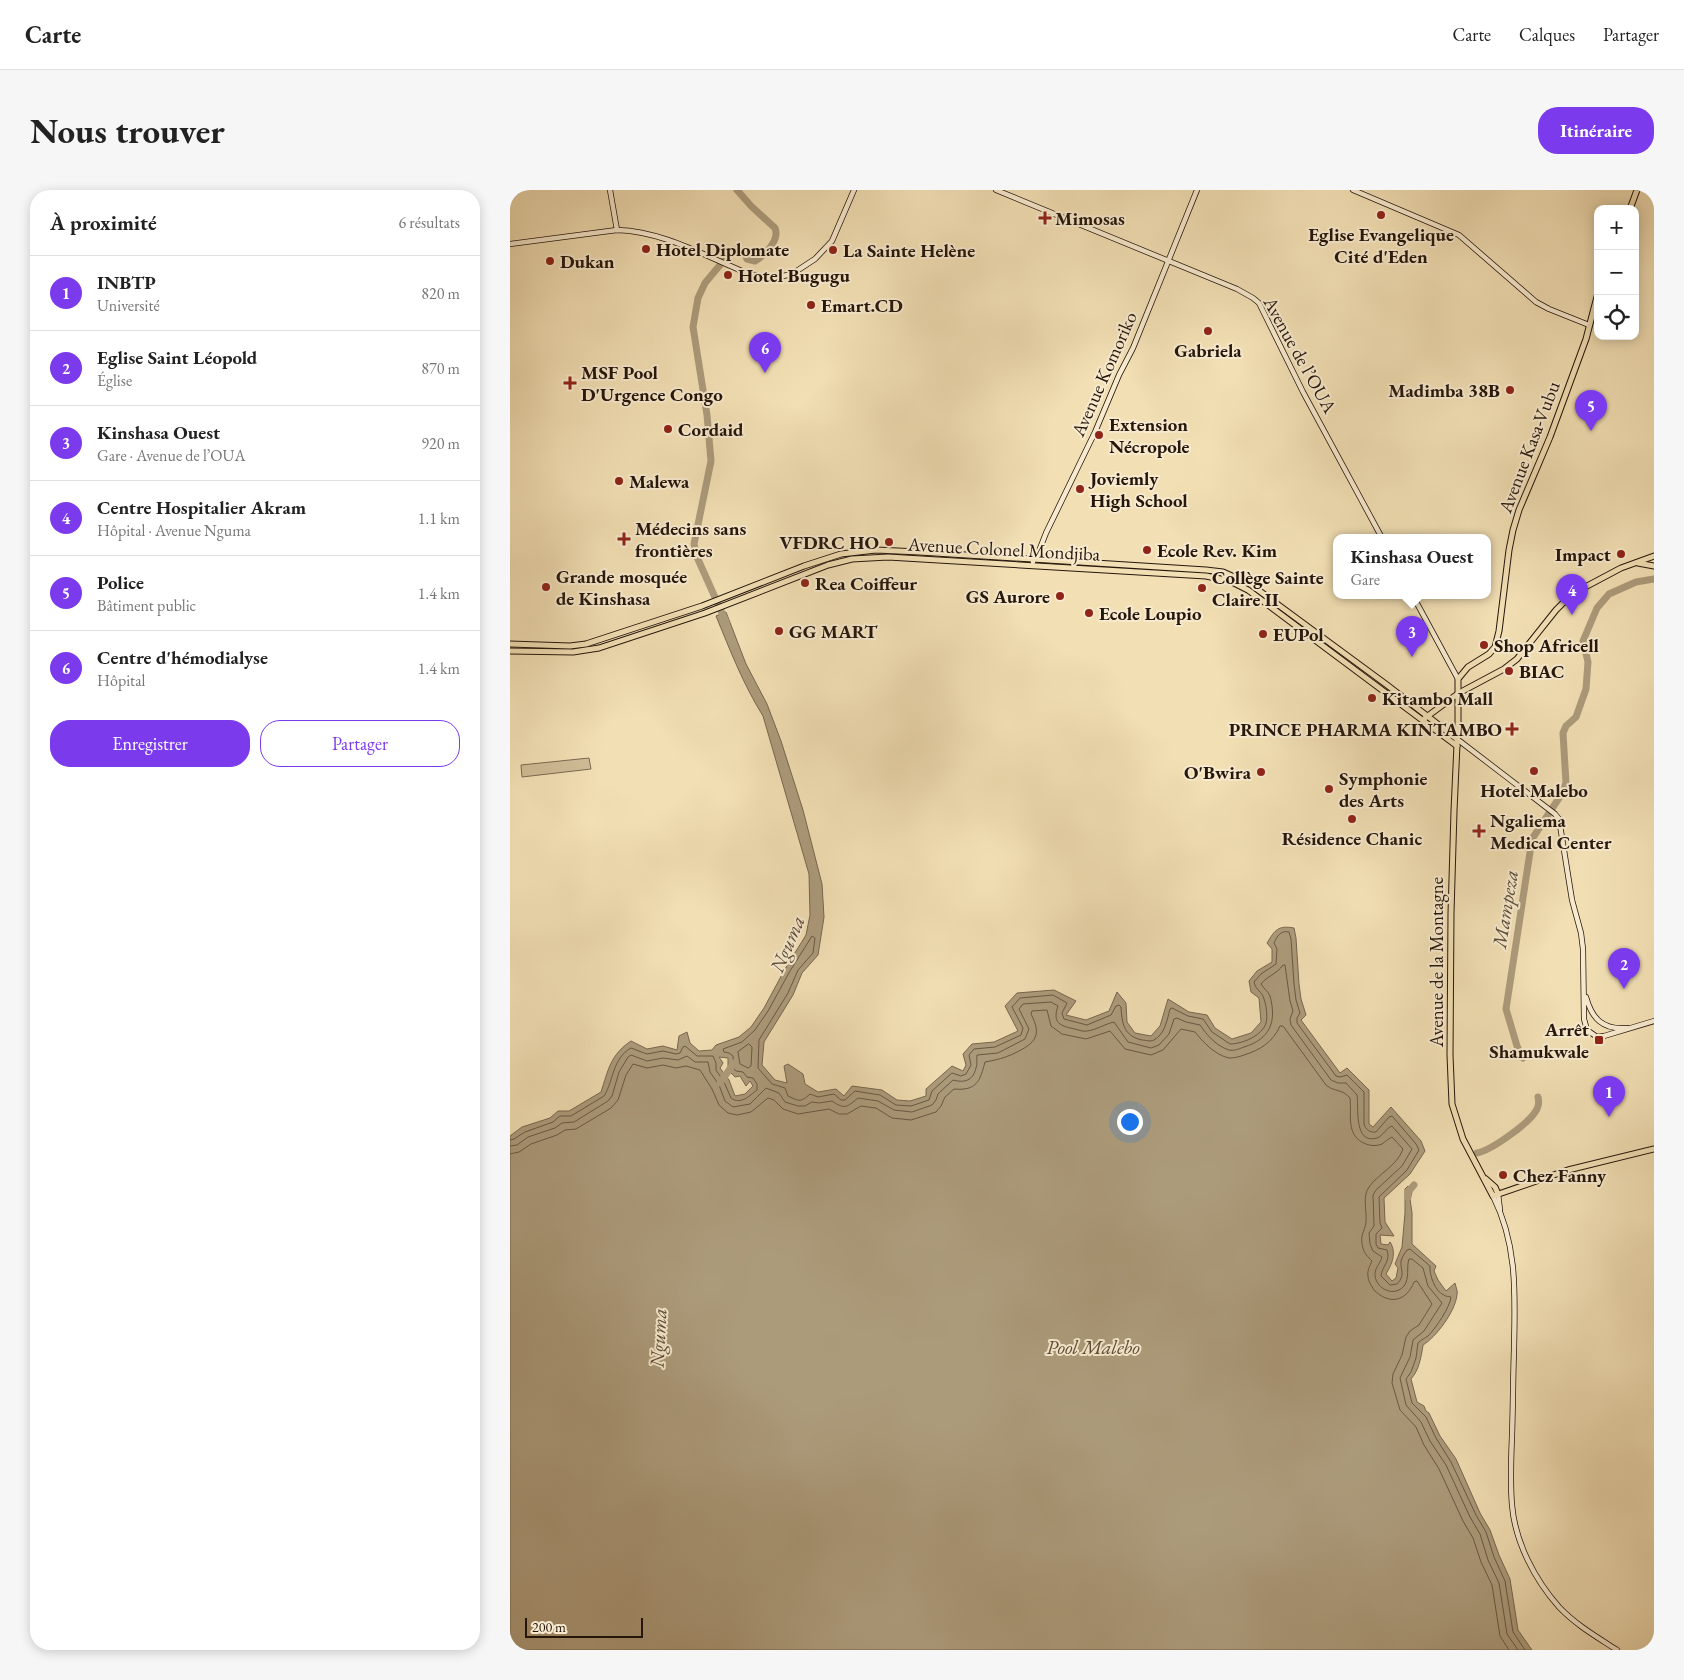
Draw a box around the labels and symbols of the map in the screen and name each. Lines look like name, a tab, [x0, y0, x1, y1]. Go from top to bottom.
place label: Mimosas	[1055, 206, 1125, 231]
marker: Eglise Evangelique Cité d'Eden	[1375, 209, 1387, 221]
marker: Mimosas	[1039, 212, 1051, 224]
place label: Eglise Evangelique Cité d'Eden	[1308, 222, 1454, 269]
place label: Hotel Diplomate	[656, 237, 789, 262]
place label: La Sainte Helène	[843, 238, 975, 263]
marker: Hotel Diplomate	[640, 243, 652, 255]
marker: La Sainte Helène	[827, 244, 839, 256]
place label: Dukan	[560, 249, 615, 274]
marker: Dukan	[544, 255, 556, 267]
place label: Hotel Bugugu	[738, 263, 850, 288]
marker: Hotel Bugugu	[722, 269, 734, 281]
street label: Avenue de l’OUA	[1257, 291, 1343, 419]
place label: Emart.CD	[821, 293, 903, 318]
marker: Emart.CD	[805, 299, 817, 311]
street label: Avenue Komoriko	[1065, 308, 1143, 441]
marker: Gabriela	[1202, 325, 1214, 337]
pin: 6	[749, 332, 781, 373]
place label: Gabriela	[1174, 338, 1242, 363]
place label: MSF Pool D'Urgence Congo	[581, 360, 723, 407]
marker: MSF Pool D'Urgence Congo	[563, 376, 577, 390]
place label: Madimba 38B	[1388, 378, 1500, 403]
street label: Avenue Kasa-Vubu	[1492, 378, 1566, 517]
marker: Madimba 38B	[1504, 384, 1516, 396]
pin: 5	[1575, 390, 1607, 431]
place label: Extension Nécropole	[1109, 412, 1190, 459]
place label: Cordaid	[678, 417, 744, 442]
marker: Cordaid	[662, 423, 674, 435]
marker: Extension Nécropole	[1093, 429, 1105, 441]
place label: Joviemly High School	[1088, 466, 1188, 513]
place label: Malewa	[629, 469, 690, 494]
marker: Malewa	[613, 475, 625, 487]
marker: Joviemly High School	[1074, 483, 1086, 495]
place label: Médecins sans frontières	[635, 516, 746, 563]
place label: VFDRC HO	[779, 530, 879, 555]
street label: Avenue Colonel Mondjiba	[906, 531, 1101, 567]
marker: Médecins sans frontières	[617, 532, 631, 546]
marker: VFDRC HO	[883, 536, 895, 548]
place label: Ecole Rev. Kim	[1157, 538, 1278, 563]
place label: Impact	[1555, 542, 1611, 567]
marker: Ecole Rev. Kim	[1141, 544, 1153, 556]
marker: Impact	[1615, 548, 1627, 560]
place label: Grande mosquée de Kinshasa	[556, 564, 687, 611]
place label: Collège Sainte Claire II	[1212, 565, 1324, 612]
place label: Rea Coiffeur	[815, 571, 917, 596]
pin: 4	[1556, 574, 1588, 615]
marker: Rea Coiffeur	[799, 577, 811, 589]
marker: Grande mosquée de Kinshasa	[540, 581, 552, 593]
marker: Collège Sainte Claire II	[1196, 582, 1208, 594]
place label: GS Aurore	[966, 584, 1050, 609]
marker: GS Aurore	[1054, 590, 1066, 602]
place label: Ecole Loupio	[1099, 601, 1202, 626]
marker: Ecole Loupio	[1083, 607, 1095, 619]
pin: 3	[1396, 616, 1428, 657]
place label: GG MART	[789, 619, 878, 644]
place label: EUPol	[1273, 622, 1324, 647]
marker: GG MART	[773, 625, 785, 637]
marker: EUPol	[1257, 628, 1269, 640]
place label: Shop Africell	[1494, 633, 1600, 658]
marker: Shop Africell	[1478, 639, 1490, 651]
place label: BIAC	[1519, 659, 1565, 684]
marker: BIAC	[1503, 665, 1515, 677]
place label: Kitambo Mall	[1382, 686, 1494, 711]
marker: Kitambo Mall	[1366, 692, 1378, 704]
place label: PRINCE PHARMA KINTAMBO	[1229, 717, 1502, 742]
marker: PRINCE PHARMA KINTAMBO	[1506, 723, 1518, 735]
place label: O'Bwira	[1184, 760, 1252, 785]
marker: Hotel Malebo	[1528, 765, 1540, 777]
marker: O'Bwira	[1255, 766, 1267, 778]
place label: Symphonie des Arts	[1339, 766, 1428, 813]
place label: Hotel Malebo	[1480, 778, 1588, 803]
marker: Symphonie des Arts	[1323, 783, 1335, 795]
place label: Ngaliema Medical Center	[1490, 808, 1612, 855]
marker: Résidence Chanic	[1346, 813, 1358, 825]
marker: Ngaliema Medical Center	[1472, 824, 1486, 838]
place label: Résidence Chanic	[1282, 826, 1422, 851]
water label: Mampeza	[1486, 868, 1524, 951]
street label: Avenue de la Montagne	[1424, 877, 1449, 1048]
water label: Nguma	[763, 912, 811, 977]
pin: 2	[1608, 948, 1640, 989]
place label: Arrêt Shamukwale	[1489, 1017, 1589, 1064]
marker: Arrêt Shamukwale	[1593, 1034, 1605, 1046]
pin: 1	[1593, 1076, 1625, 1117]
your location	[1117, 1109, 1143, 1135]
place label: Chez Fanny	[1513, 1163, 1607, 1188]
marker: Chez Fanny	[1497, 1169, 1509, 1181]
water label: Nguma	[643, 1308, 673, 1369]
water label: Pool Malebo	[1046, 1334, 1140, 1360]
scale bar	[525, 1615, 642, 1638]

